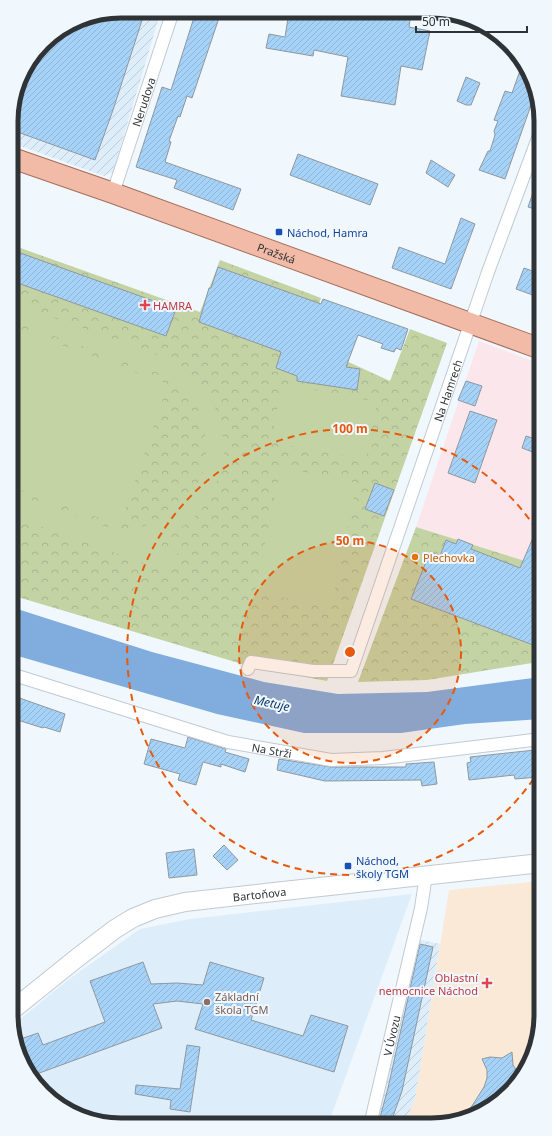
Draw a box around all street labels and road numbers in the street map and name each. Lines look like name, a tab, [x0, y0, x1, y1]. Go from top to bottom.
street label: Nerudova	[128, 75, 158, 128]
street label: Pražská	[255, 239, 298, 266]
street label: Na Hamrech	[430, 357, 465, 423]
street label: Na Strži	[251, 739, 293, 761]
street label: Bartoňova	[232, 883, 287, 904]
street label: V Úvozu	[379, 1013, 403, 1057]

